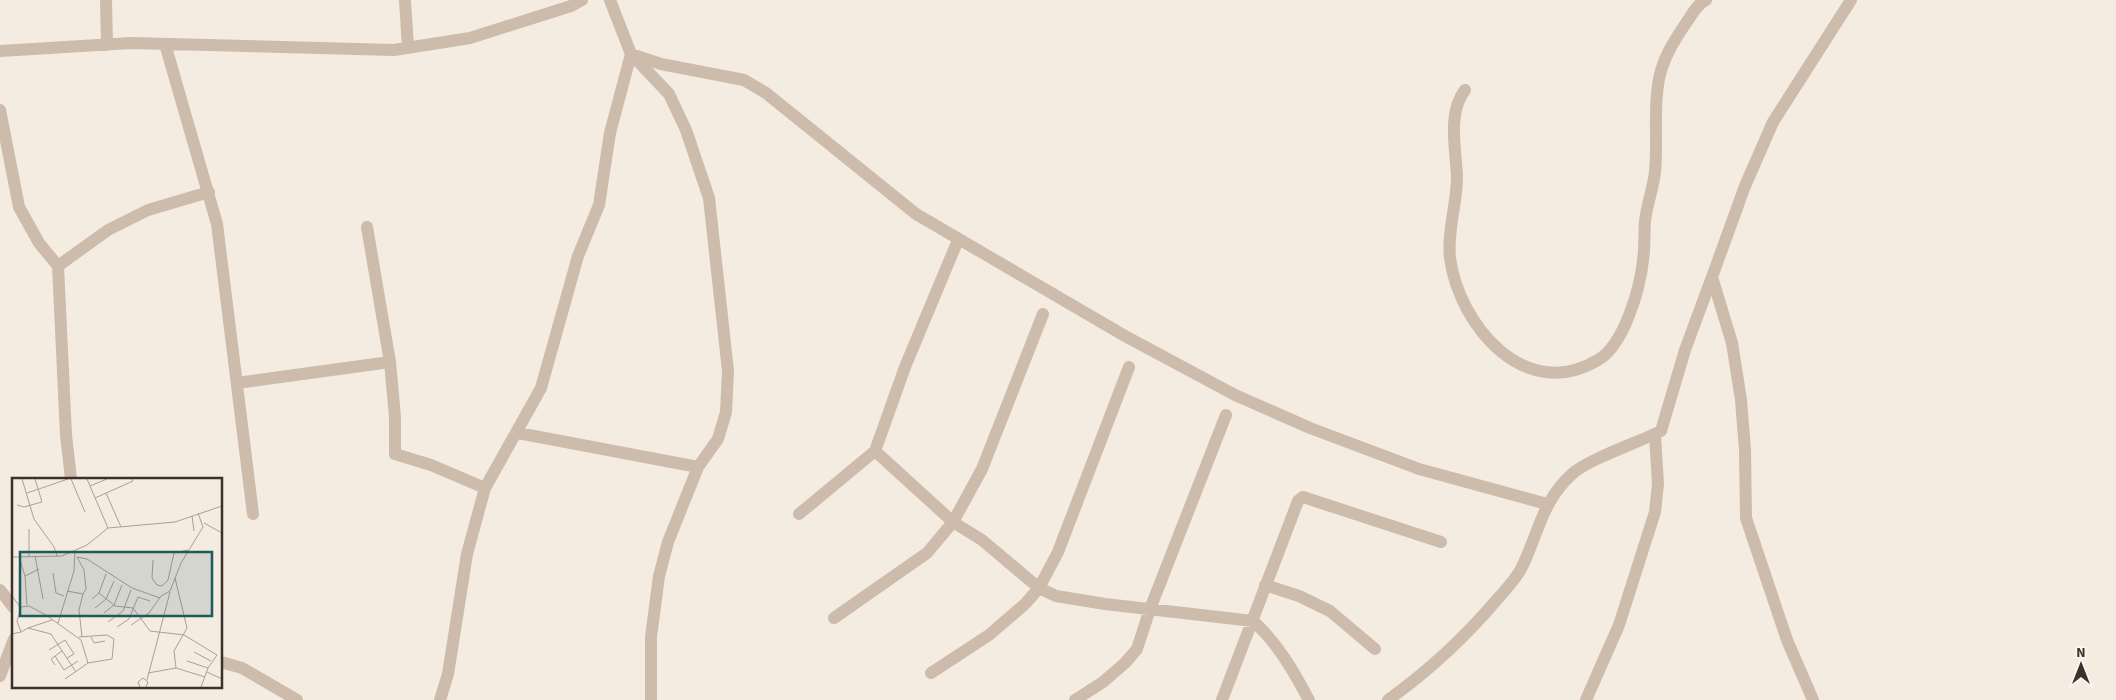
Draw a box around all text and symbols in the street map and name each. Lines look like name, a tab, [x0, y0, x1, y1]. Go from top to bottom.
inset map	[12, 478, 222, 688]
north arrow	[2056, 640, 2106, 690]
text: N	[2076, 643, 2086, 663]

